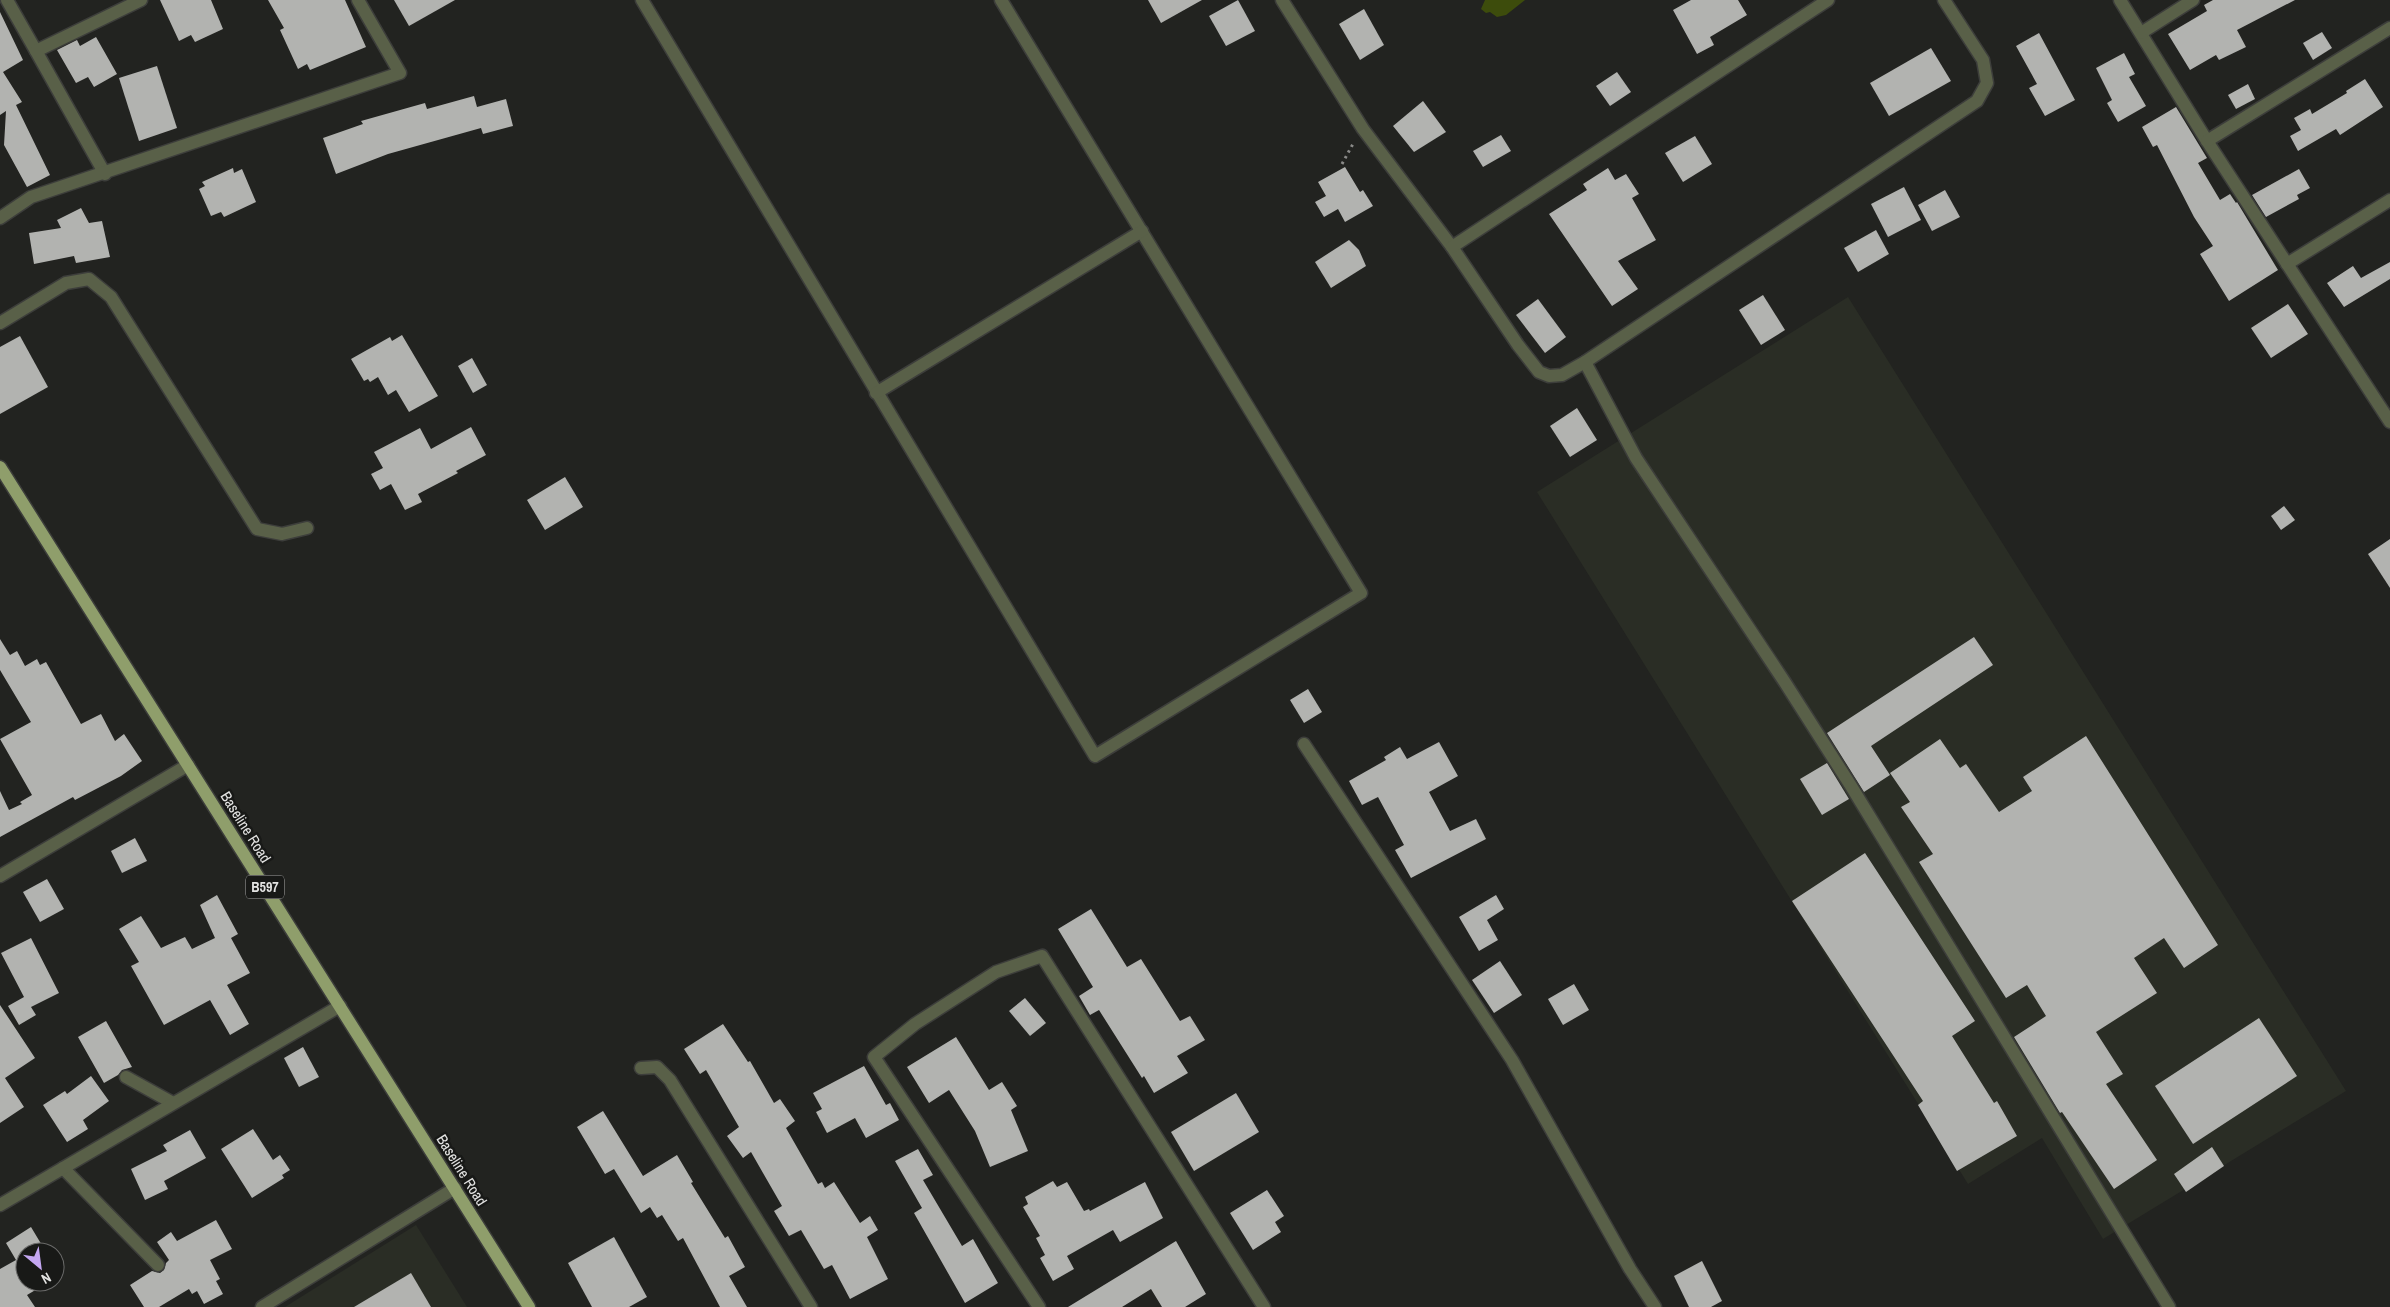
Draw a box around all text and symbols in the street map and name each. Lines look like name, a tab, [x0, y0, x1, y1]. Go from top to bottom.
street label: Baseline Road	[216, 787, 276, 867]
road number: B597	[246, 876, 284, 899]
street label: Baseline Road	[432, 1130, 492, 1210]
north arrow	[15, 1242, 65, 1292]
text: N	[38, 1268, 54, 1288]

